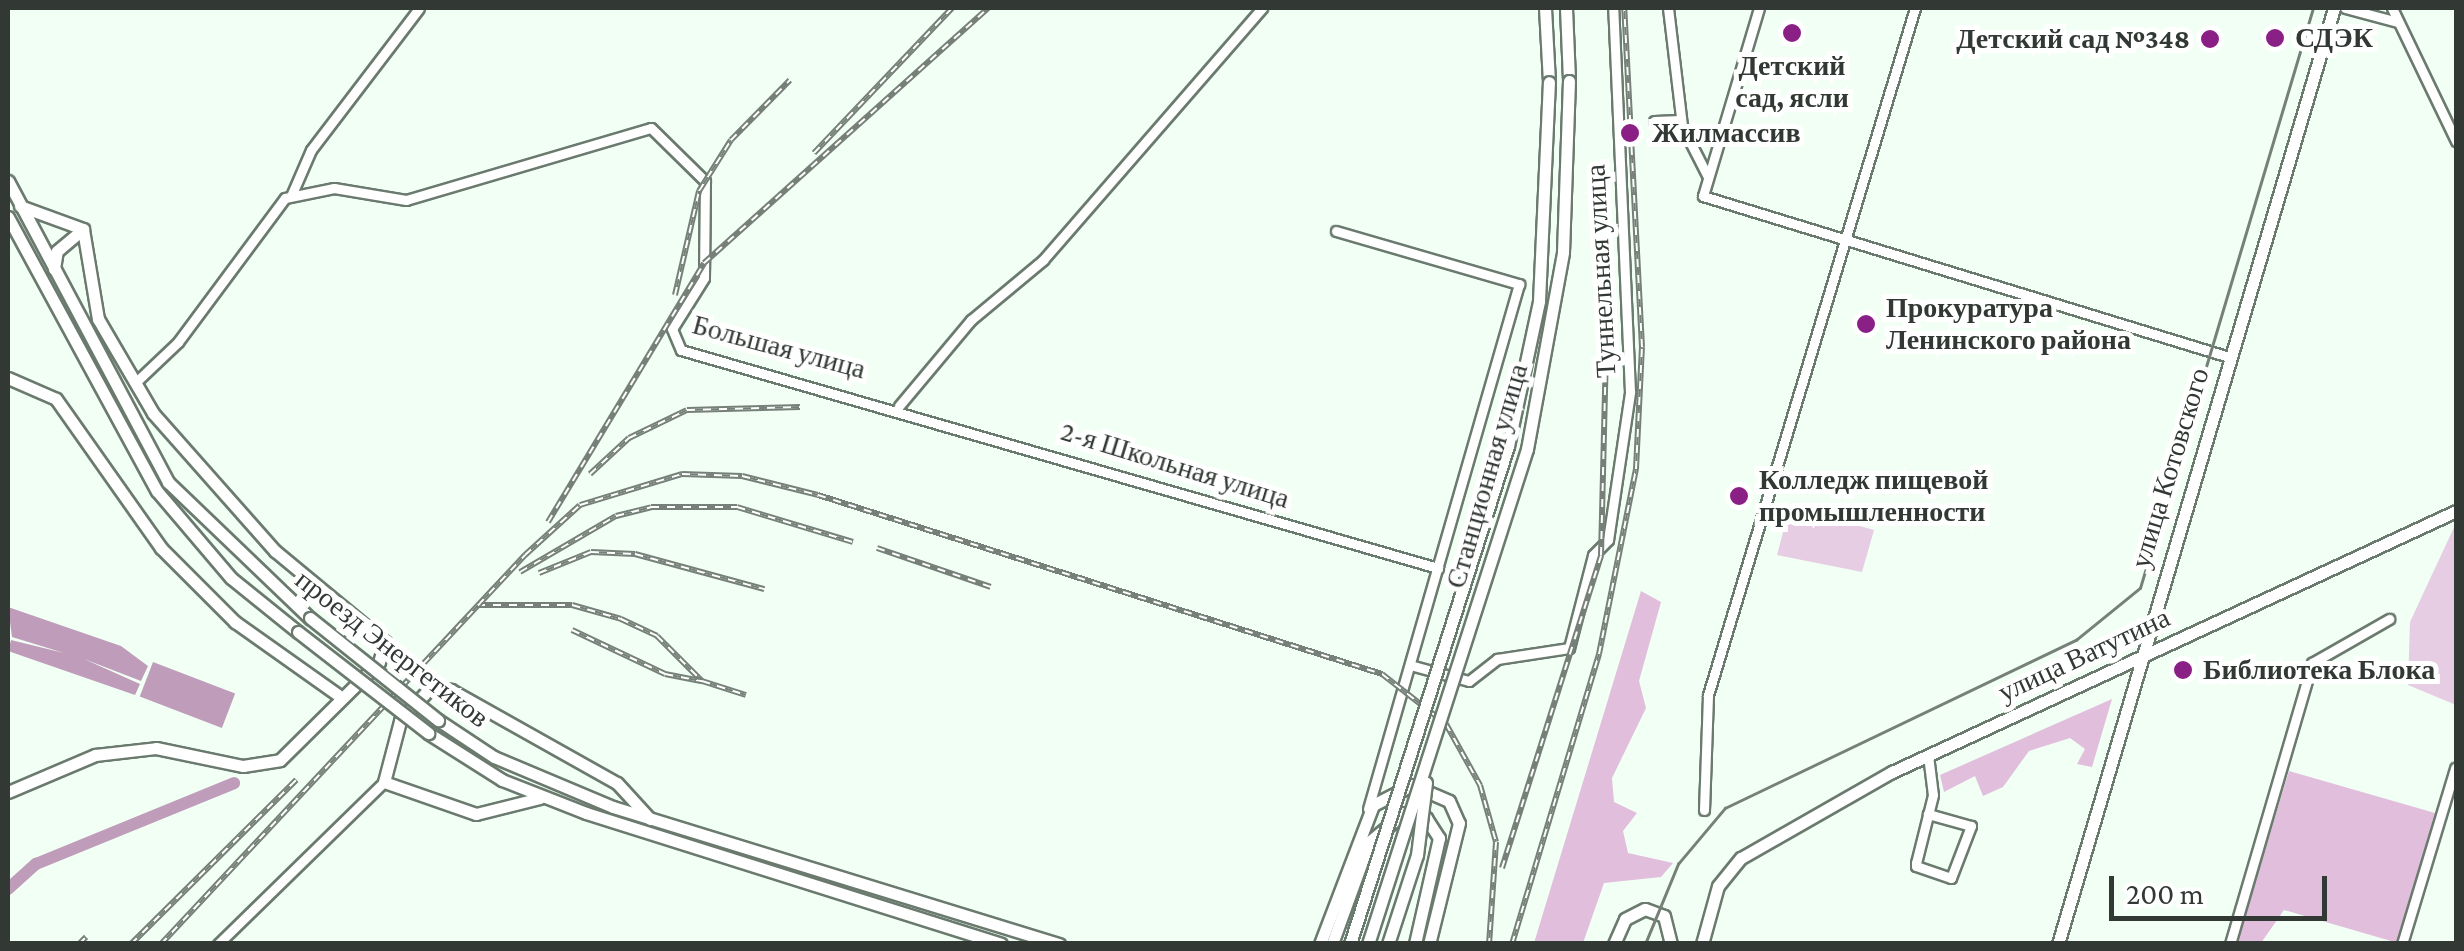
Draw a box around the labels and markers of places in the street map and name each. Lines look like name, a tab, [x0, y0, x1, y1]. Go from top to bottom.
place label: СДЭК	[2295, 21, 2373, 55]
marker: Детский сад, ясли	[1781, 22, 1803, 44]
place label: Детский сад №348	[1956, 22, 2190, 56]
marker: СДЭК	[2264, 27, 2286, 49]
marker: Детский сад №348	[2199, 28, 2221, 50]
place label: Детский сад, ясли	[1735, 49, 1849, 115]
place label: Жилмассив	[1652, 116, 1801, 150]
marker: Жилмассив	[1617, 120, 1643, 146]
place label: Прокуратура Ленинского района	[1886, 291, 2131, 357]
marker: Прокуратура Ленинского района	[1855, 313, 1877, 335]
place label: Колледж пищевой промышленности	[1759, 463, 1988, 529]
marker: Колледж пищевой промышленности	[1728, 485, 1750, 507]
place label: Библиотека Блока	[2203, 653, 2435, 687]
marker: Библиотека Блока	[2172, 659, 2194, 681]

